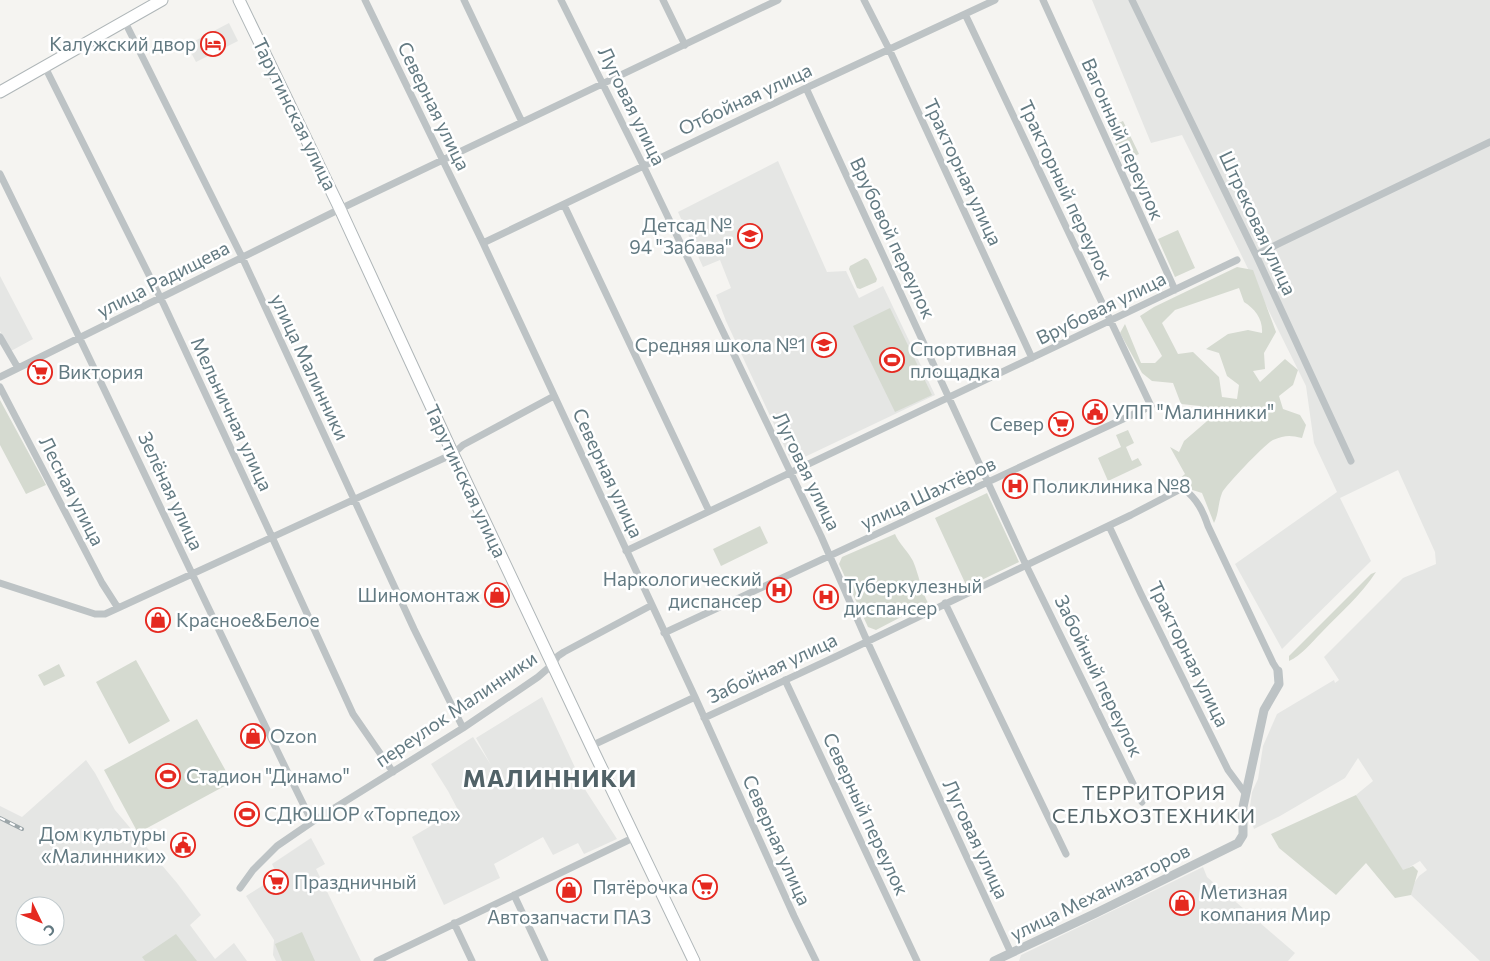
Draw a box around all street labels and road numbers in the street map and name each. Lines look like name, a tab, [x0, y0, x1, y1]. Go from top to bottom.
street label: Тарутинская улица	[249, 34, 342, 194]
street label: Северная улица	[393, 38, 476, 174]
street label: Луговая улица	[594, 43, 671, 169]
street label: Вагонный переулок	[1077, 54, 1170, 223]
street label: Отбойная улица	[674, 58, 815, 140]
street label: Тракторная улица	[919, 95, 1008, 249]
street label: Тракторный переулок	[1015, 96, 1118, 283]
street label: Штрековая улица	[1215, 147, 1302, 299]
street label: Врубовой переулок	[846, 154, 941, 322]
street label: улица Радищева	[93, 235, 233, 322]
street label: Врубовая улица	[1032, 266, 1169, 349]
street label: улица Малинники	[266, 290, 354, 444]
street label: Мельничная улица	[187, 333, 278, 494]
street label: Тарутинская улица	[421, 400, 512, 561]
street label: Северная улица	[568, 404, 649, 541]
street label: Луговая улица	[769, 408, 846, 534]
street label: Зелёная улица	[134, 428, 209, 554]
street label: Лесная улица	[35, 432, 110, 549]
street label: улица Шахтёров	[856, 451, 999, 534]
street label: Тракторная улица	[1144, 577, 1235, 730]
street label: Забойный переулок	[1050, 591, 1149, 760]
street label: Забойная улица	[703, 627, 840, 708]
street label: переулок Малинники	[370, 646, 541, 771]
street label: Северный переулок	[819, 729, 914, 899]
street label: Северная улица	[738, 771, 817, 909]
street label: Луговая улица	[939, 775, 1014, 902]
street label: улица Механизаторов	[1006, 838, 1193, 945]

